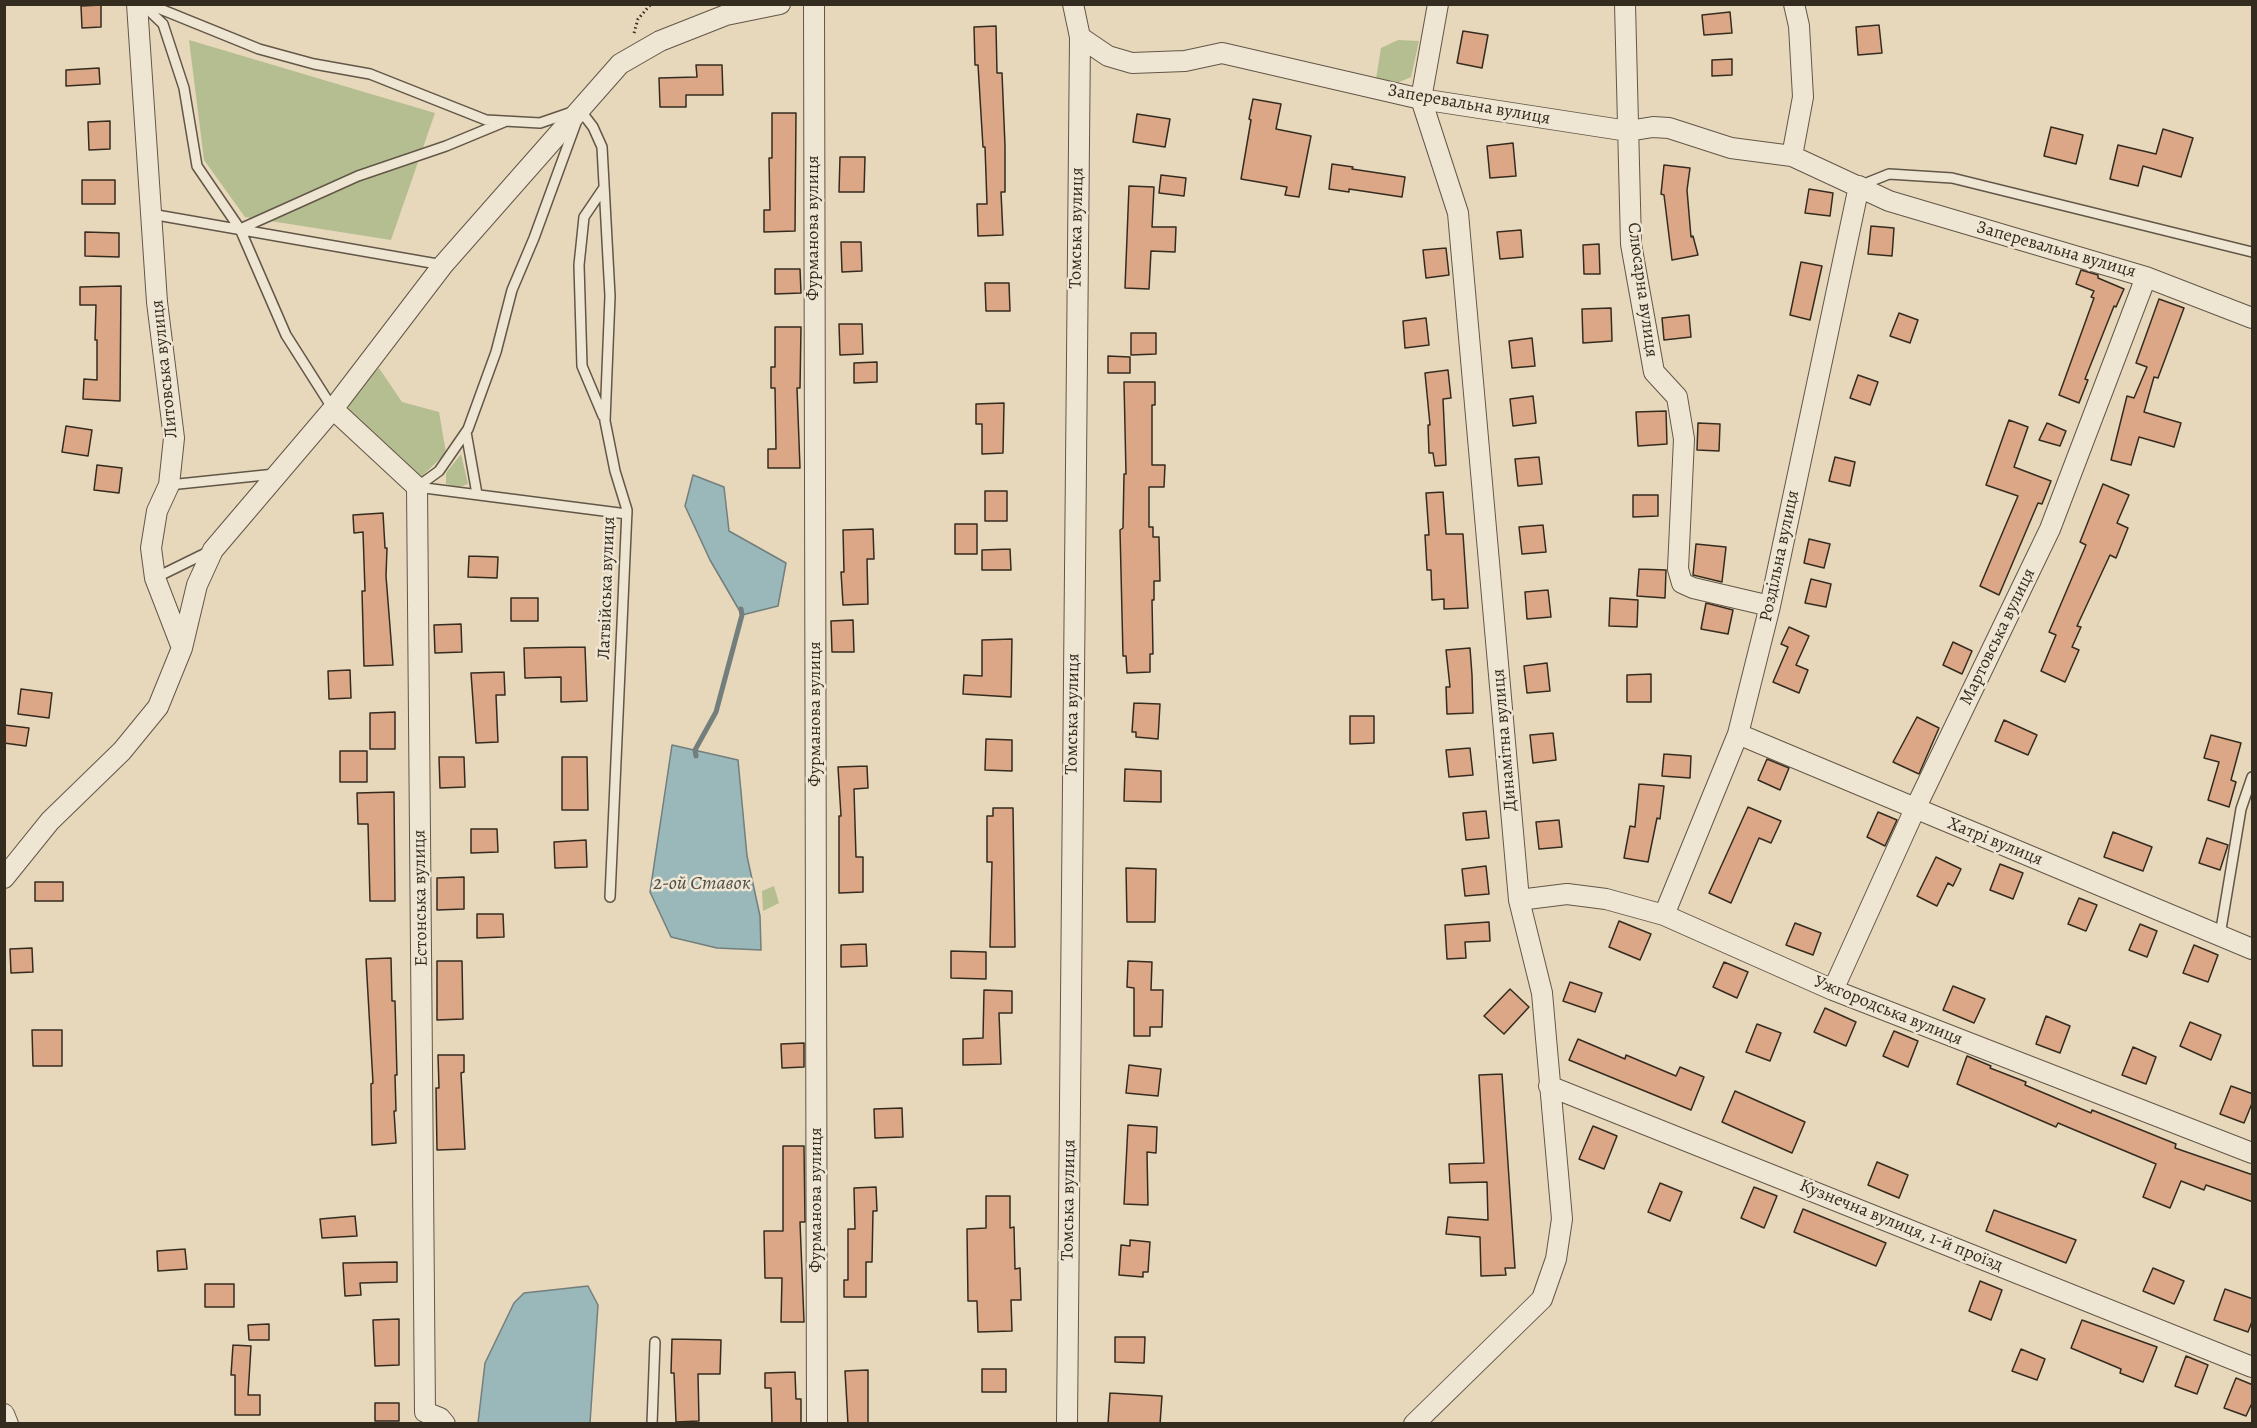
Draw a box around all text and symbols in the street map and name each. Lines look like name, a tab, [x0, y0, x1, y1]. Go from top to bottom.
street label: Заперевальна вулиця	[1386, 80, 1552, 130]
street label: Фурманова вулиця	[803, 155, 825, 301]
street label: Томська вулиця	[1065, 167, 1089, 289]
street label: Заперевальна вулиця	[1974, 217, 2138, 283]
street label: Слюсарна вулиця	[1622, 221, 1662, 359]
street label: Литовська вулиця	[147, 299, 183, 439]
street label: Роздільна вулиця	[1756, 488, 1804, 624]
street label: Латвiйська вулиця	[594, 516, 620, 660]
street label: Мартовська вулиця	[1955, 565, 2041, 709]
street label: Фурманова вулиця	[805, 641, 827, 787]
street label: Томська вулиця	[1061, 653, 1085, 775]
street label: Динамітна вулиця	[1488, 668, 1522, 812]
street label: Хатрі вулиця	[1944, 813, 2046, 871]
street label: Естонська вулиця	[409, 829, 433, 967]
water label: 2-ой Ставок	[653, 872, 751, 896]
street label: Ужгородська вулиця	[1810, 971, 1966, 1051]
street label: Фурманова вулиця	[806, 1127, 828, 1273]
street label: Томська вулиця	[1057, 1139, 1081, 1261]
street label: Кузнечна вулиця, 1-й проїзд	[1796, 1175, 2006, 1277]

